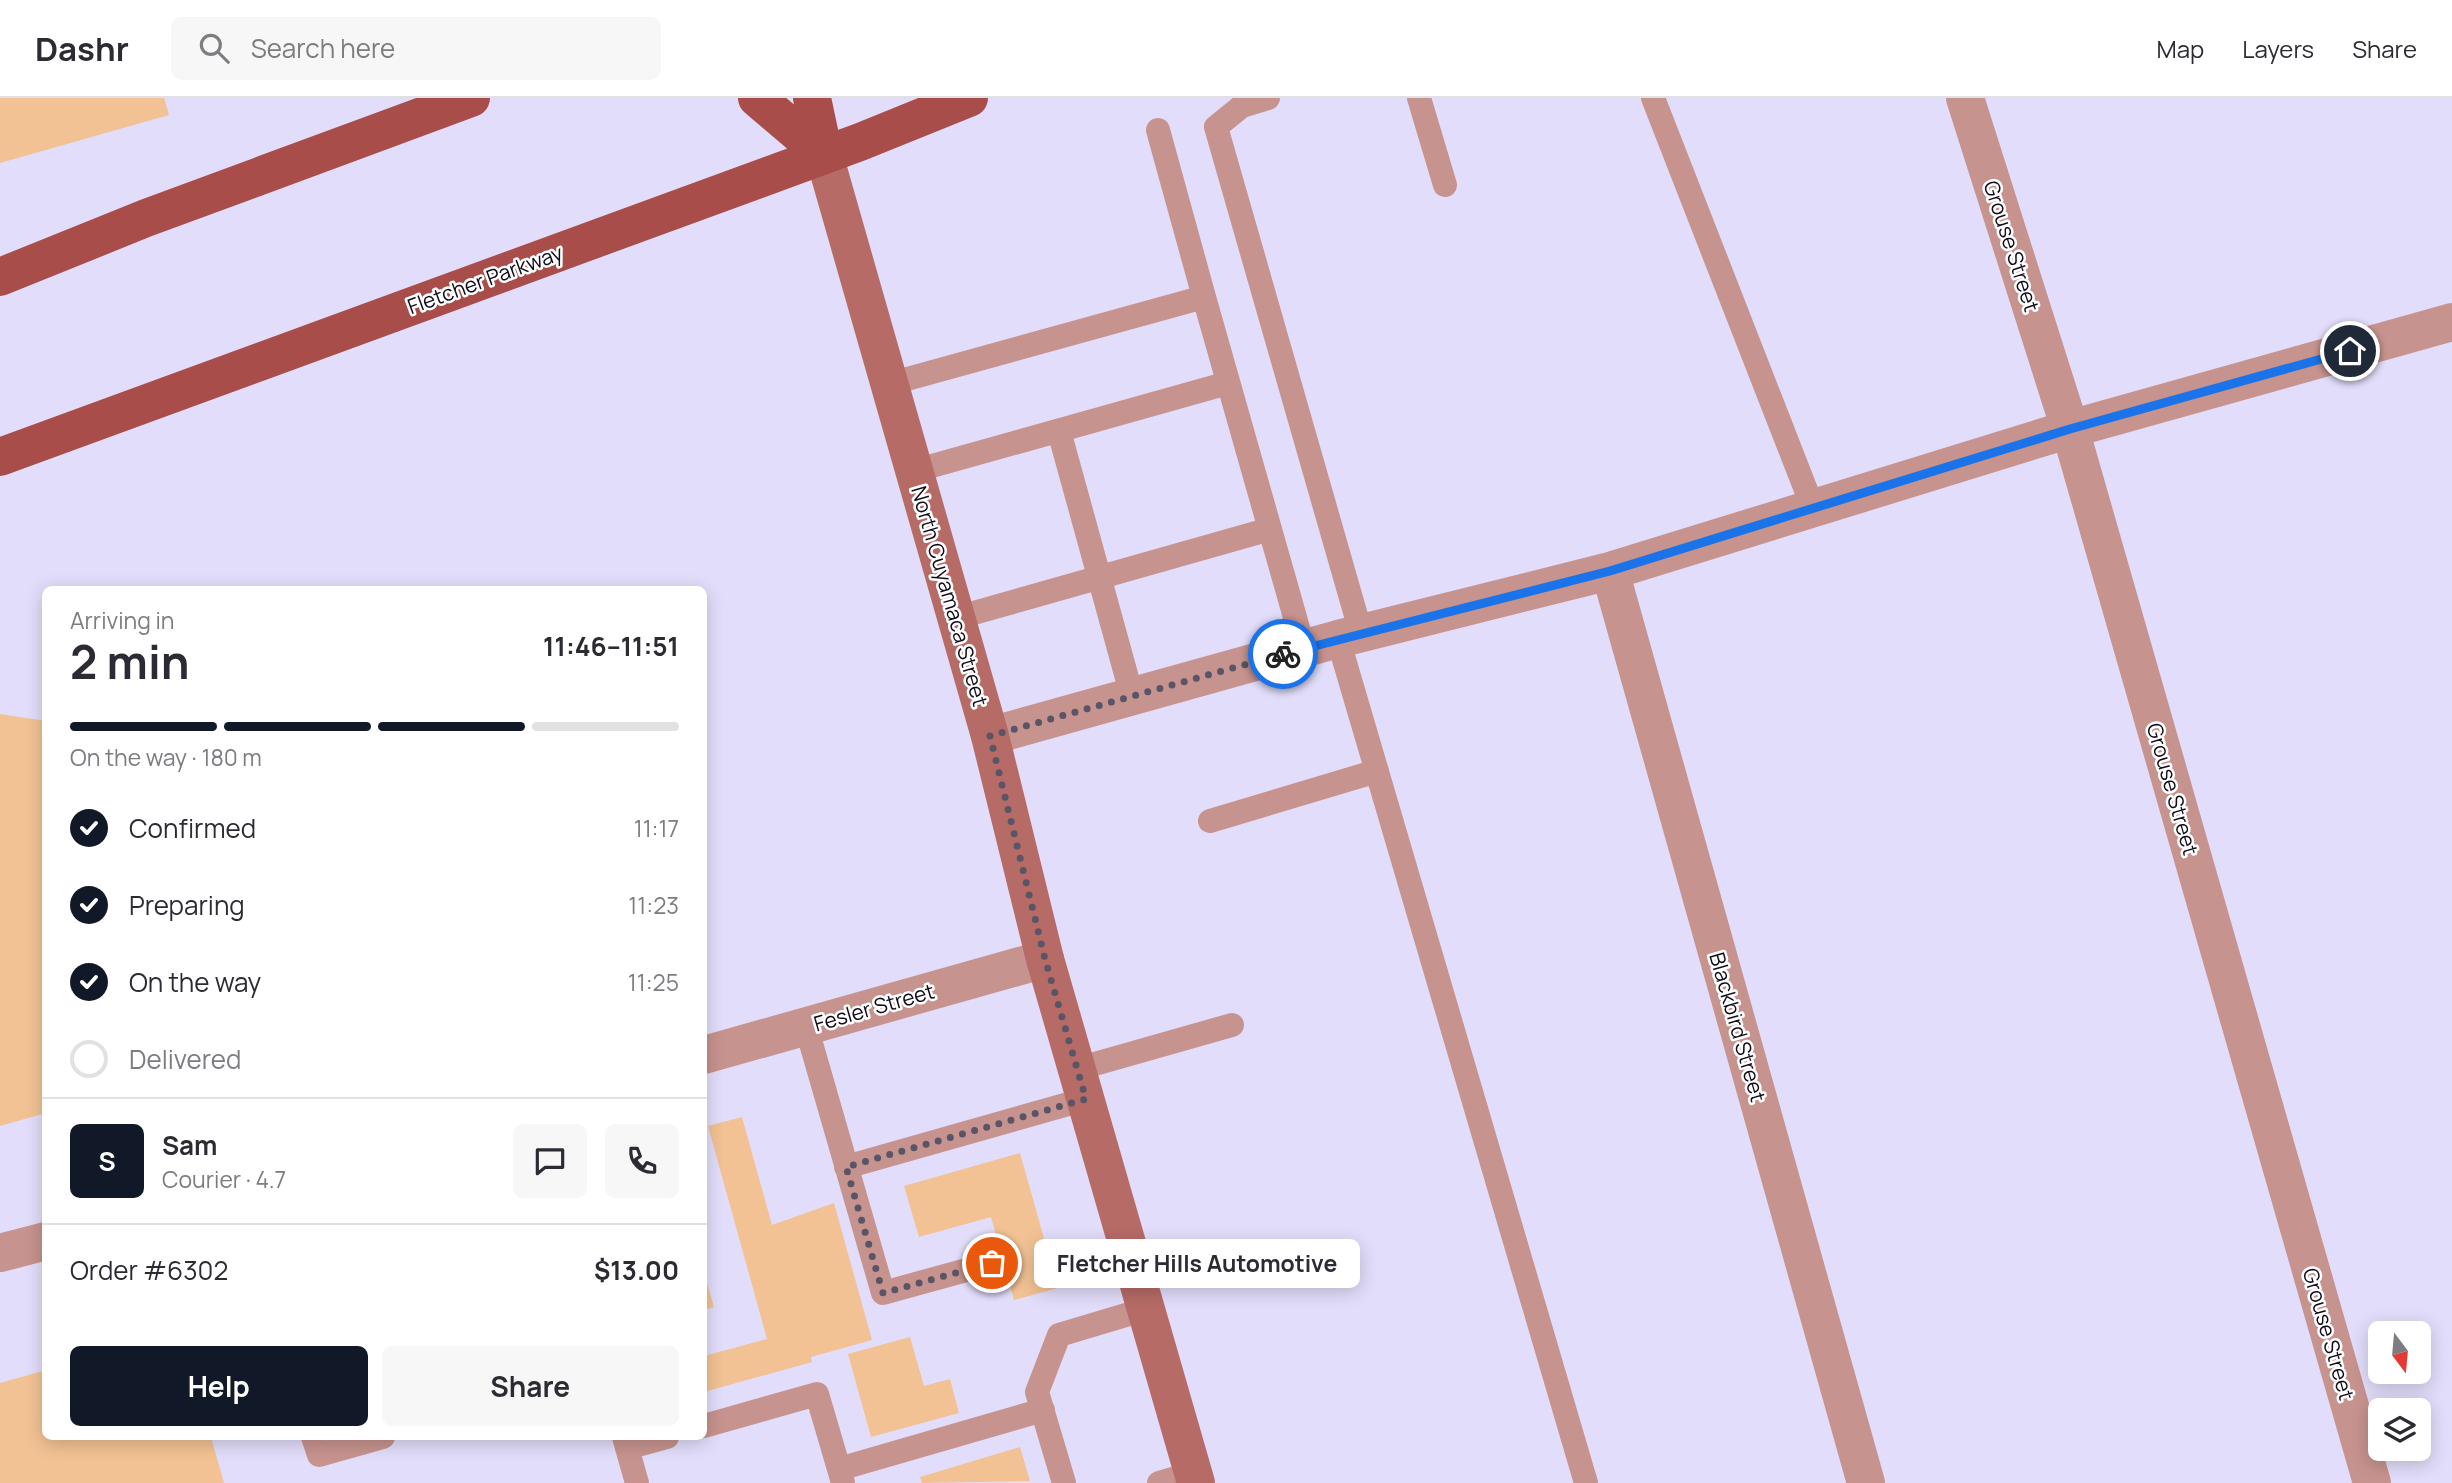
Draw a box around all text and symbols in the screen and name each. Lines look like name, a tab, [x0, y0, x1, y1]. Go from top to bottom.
search box	[171, 17, 661, 80]
text: Dashr	[35, 26, 129, 71]
icon: search	[195, 29, 233, 67]
text: Search here	[251, 30, 395, 66]
text: Map	[2157, 32, 2204, 65]
text: Layers	[2242, 32, 2314, 65]
text: Share	[2352, 32, 2417, 65]
street label: Grouse Street	[1978, 177, 2046, 315]
street label: Fletcher Parkway	[403, 238, 567, 320]
pin	[2320, 321, 2380, 381]
icon: home	[2331, 332, 2369, 370]
street label: North Cuyamaca Street	[905, 483, 995, 709]
text: Arriving in	[70, 604, 175, 636]
courier	[1248, 619, 1318, 689]
text: 11:46–11:51	[543, 628, 679, 664]
text: 2 min	[70, 630, 190, 693]
icon: bike	[1264, 635, 1302, 673]
street label: Grouse Street	[2141, 720, 2205, 858]
text: On the way · 180 m	[70, 741, 262, 773]
icon: check	[70, 809, 108, 847]
text: Confirmed	[129, 810, 256, 846]
text: 11:17	[634, 812, 679, 844]
icon: check	[70, 886, 108, 924]
text: Preparing	[129, 887, 245, 923]
text: 11:23	[628, 889, 679, 921]
street label: Blackbird Street	[1703, 949, 1773, 1105]
icon: check	[70, 963, 108, 1001]
text: On the way	[129, 964, 261, 1000]
text: 11:25	[628, 966, 679, 998]
street label: Fesler Street	[810, 976, 938, 1038]
text: Delivered	[129, 1041, 241, 1077]
button: chat	[513, 1124, 587, 1198]
button: phone	[605, 1124, 679, 1198]
text: Sam	[162, 1127, 217, 1163]
text: S	[98, 1143, 116, 1179]
text: Courier · 4.7	[162, 1163, 286, 1195]
pin	[962, 1233, 1022, 1293]
callout: Fletcher Hills Automotive	[1034, 1238, 1360, 1288]
icon: bag	[973, 1244, 1011, 1282]
text: Fletcher Hills Automotive	[1057, 1247, 1337, 1279]
text: Order #6302	[70, 1252, 228, 1288]
text: $13.00	[594, 1252, 679, 1288]
street label: Grouse Street	[2297, 1265, 2361, 1403]
north arrow	[2368, 1321, 2431, 1384]
map controls	[2368, 1321, 2431, 1461]
button: Help	[70, 1346, 368, 1426]
button: Share	[382, 1346, 679, 1426]
button: layers	[2368, 1398, 2431, 1461]

